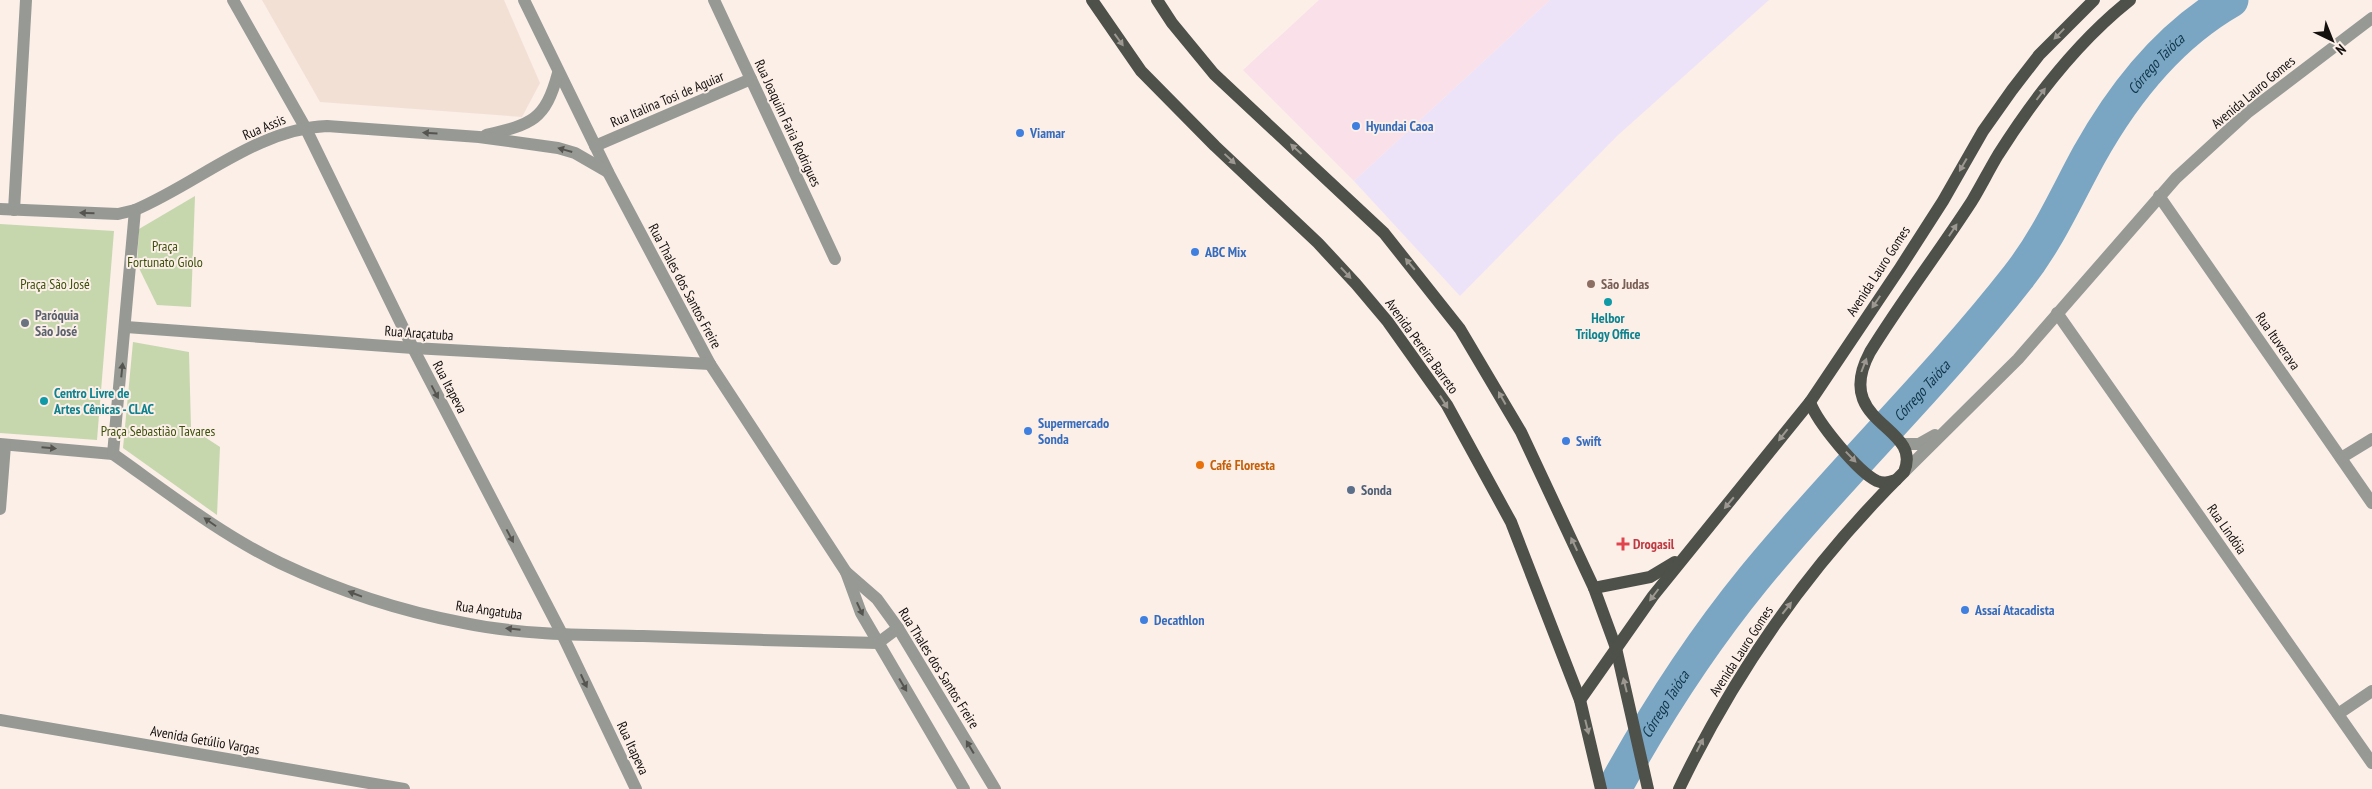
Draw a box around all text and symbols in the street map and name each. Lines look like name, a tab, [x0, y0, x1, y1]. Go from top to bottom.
north arrow	[2307, 15, 2357, 65]
one-way arrow	[2053, 28, 2065, 40]
water label: Córrego Taióca	[2123, 28, 2189, 97]
one-way arrow	[1114, 33, 1124, 47]
text: N	[2332, 40, 2350, 59]
street label: Avenida Lauro Gomes	[2207, 52, 2299, 132]
street label: Rua Joaquim Faria Rodrigues	[751, 57, 825, 190]
street label: Rua Italina Tosi de Aguiar	[607, 67, 727, 131]
one-way arrow	[2036, 87, 2046, 101]
street label: Rua Assis	[240, 110, 288, 144]
place label: Hyundai Caoa	[1366, 117, 1434, 135]
marker: Hyundai Caoa	[1350, 120, 1362, 132]
place label: Viamar	[1029, 124, 1066, 142]
marker: Viamar	[1014, 127, 1026, 139]
one-way arrow	[422, 129, 438, 137]
one-way arrow	[1290, 143, 1302, 155]
one-way arrow	[557, 146, 572, 154]
one-way arrow	[1223, 153, 1235, 165]
one-way arrow	[1959, 158, 1967, 172]
one-way arrow	[78, 208, 94, 216]
street label: Rua Thales dos Santos Freire	[644, 220, 726, 352]
street label: Avenida Lauro Gomes	[1842, 222, 1914, 319]
one-way arrow	[1948, 223, 1958, 237]
park label: Praça Fortunato Giolo	[127, 237, 203, 271]
place label: ABC Mix	[1204, 243, 1247, 261]
marker: ABC Mix	[1189, 246, 1201, 258]
one-way arrow	[1405, 258, 1416, 271]
one-way arrow	[1340, 266, 1352, 278]
park label: Praça São José	[20, 275, 90, 293]
place label: São Judas	[1601, 275, 1649, 293]
marker: São Judas	[1585, 278, 1597, 290]
street label: Avenida Pereira Barreto	[1381, 295, 1463, 397]
marker: Helbor Trilogy Office	[1602, 296, 1614, 308]
one-way arrow	[1871, 296, 1881, 309]
place label: Paróquia São José	[35, 306, 79, 340]
place label: Helbor Trilogy Office	[1575, 309, 1641, 343]
street label: Rua Ituverava	[2252, 309, 2304, 373]
marker: Paróquia São José	[19, 317, 31, 329]
street label: Rua Araçatuba	[384, 322, 454, 344]
water label: Córrego Taióca	[1889, 355, 1954, 425]
street label: Rua Itapeva	[429, 358, 471, 416]
one-way arrow	[1861, 358, 1868, 373]
one-way arrow	[118, 362, 126, 378]
place label: Centro Livre de Artes Cênicas - CLAC	[53, 384, 155, 418]
one-way arrow	[431, 384, 439, 399]
one-way arrow	[1498, 391, 1506, 405]
marker: Centro Livre de Artes Cênicas - CLAC	[38, 395, 50, 407]
one-way arrow	[1439, 395, 1449, 408]
place label: Supermercado Sonda	[1038, 414, 1109, 448]
park label: Praça Sebastião Tavares	[101, 422, 215, 440]
marker: Supermercado Sonda	[1022, 425, 1034, 437]
one-way arrow	[1778, 429, 1789, 442]
place label: Swift	[1576, 432, 1601, 450]
marker: Swift	[1560, 435, 1572, 447]
one-way arrow	[41, 444, 57, 452]
one-way arrow	[1845, 451, 1857, 463]
place label: Café Floresta	[1210, 456, 1275, 474]
marker: Café Floresta	[1194, 459, 1206, 471]
place label: Sonda	[1361, 481, 1392, 499]
marker: Sonda	[1345, 484, 1357, 496]
one-way arrow	[1723, 496, 1734, 509]
street label: Rua Lindóia	[2203, 500, 2251, 558]
one-way arrow	[203, 517, 217, 527]
one-way arrow	[506, 528, 514, 543]
place label: Drogasil	[1633, 535, 1675, 553]
one-way arrow	[1570, 536, 1578, 551]
marker: Drogasil	[1617, 538, 1629, 550]
one-way arrow	[1648, 588, 1659, 601]
one-way arrow	[347, 590, 362, 598]
street label: Rua Angatuba	[455, 596, 523, 624]
one-way arrow	[855, 601, 864, 616]
place label: Assaí Atacadista	[1974, 601, 2055, 619]
street label: Avenida Lauro Gomes	[1705, 602, 1777, 699]
one-way arrow	[1781, 602, 1792, 615]
street label: Rua Thales dos Santos Freire	[895, 604, 984, 732]
marker: Assaí Atacadista	[1959, 604, 1971, 616]
place label: Decathlon	[1154, 611, 1204, 629]
marker: Decathlon	[1138, 614, 1150, 626]
one-way arrow	[505, 625, 521, 633]
water label: Córrego Taióca	[1636, 666, 1693, 741]
one-way arrow	[580, 673, 588, 688]
one-way arrow	[1621, 677, 1629, 692]
one-way arrow	[899, 678, 907, 693]
street label: Rua Itapeva	[613, 718, 653, 778]
one-way arrow	[1583, 720, 1591, 735]
street label: Avenida Getúlio Vargas	[149, 722, 261, 759]
one-way arrow	[1696, 738, 1704, 752]
one-way arrow	[965, 741, 974, 754]

